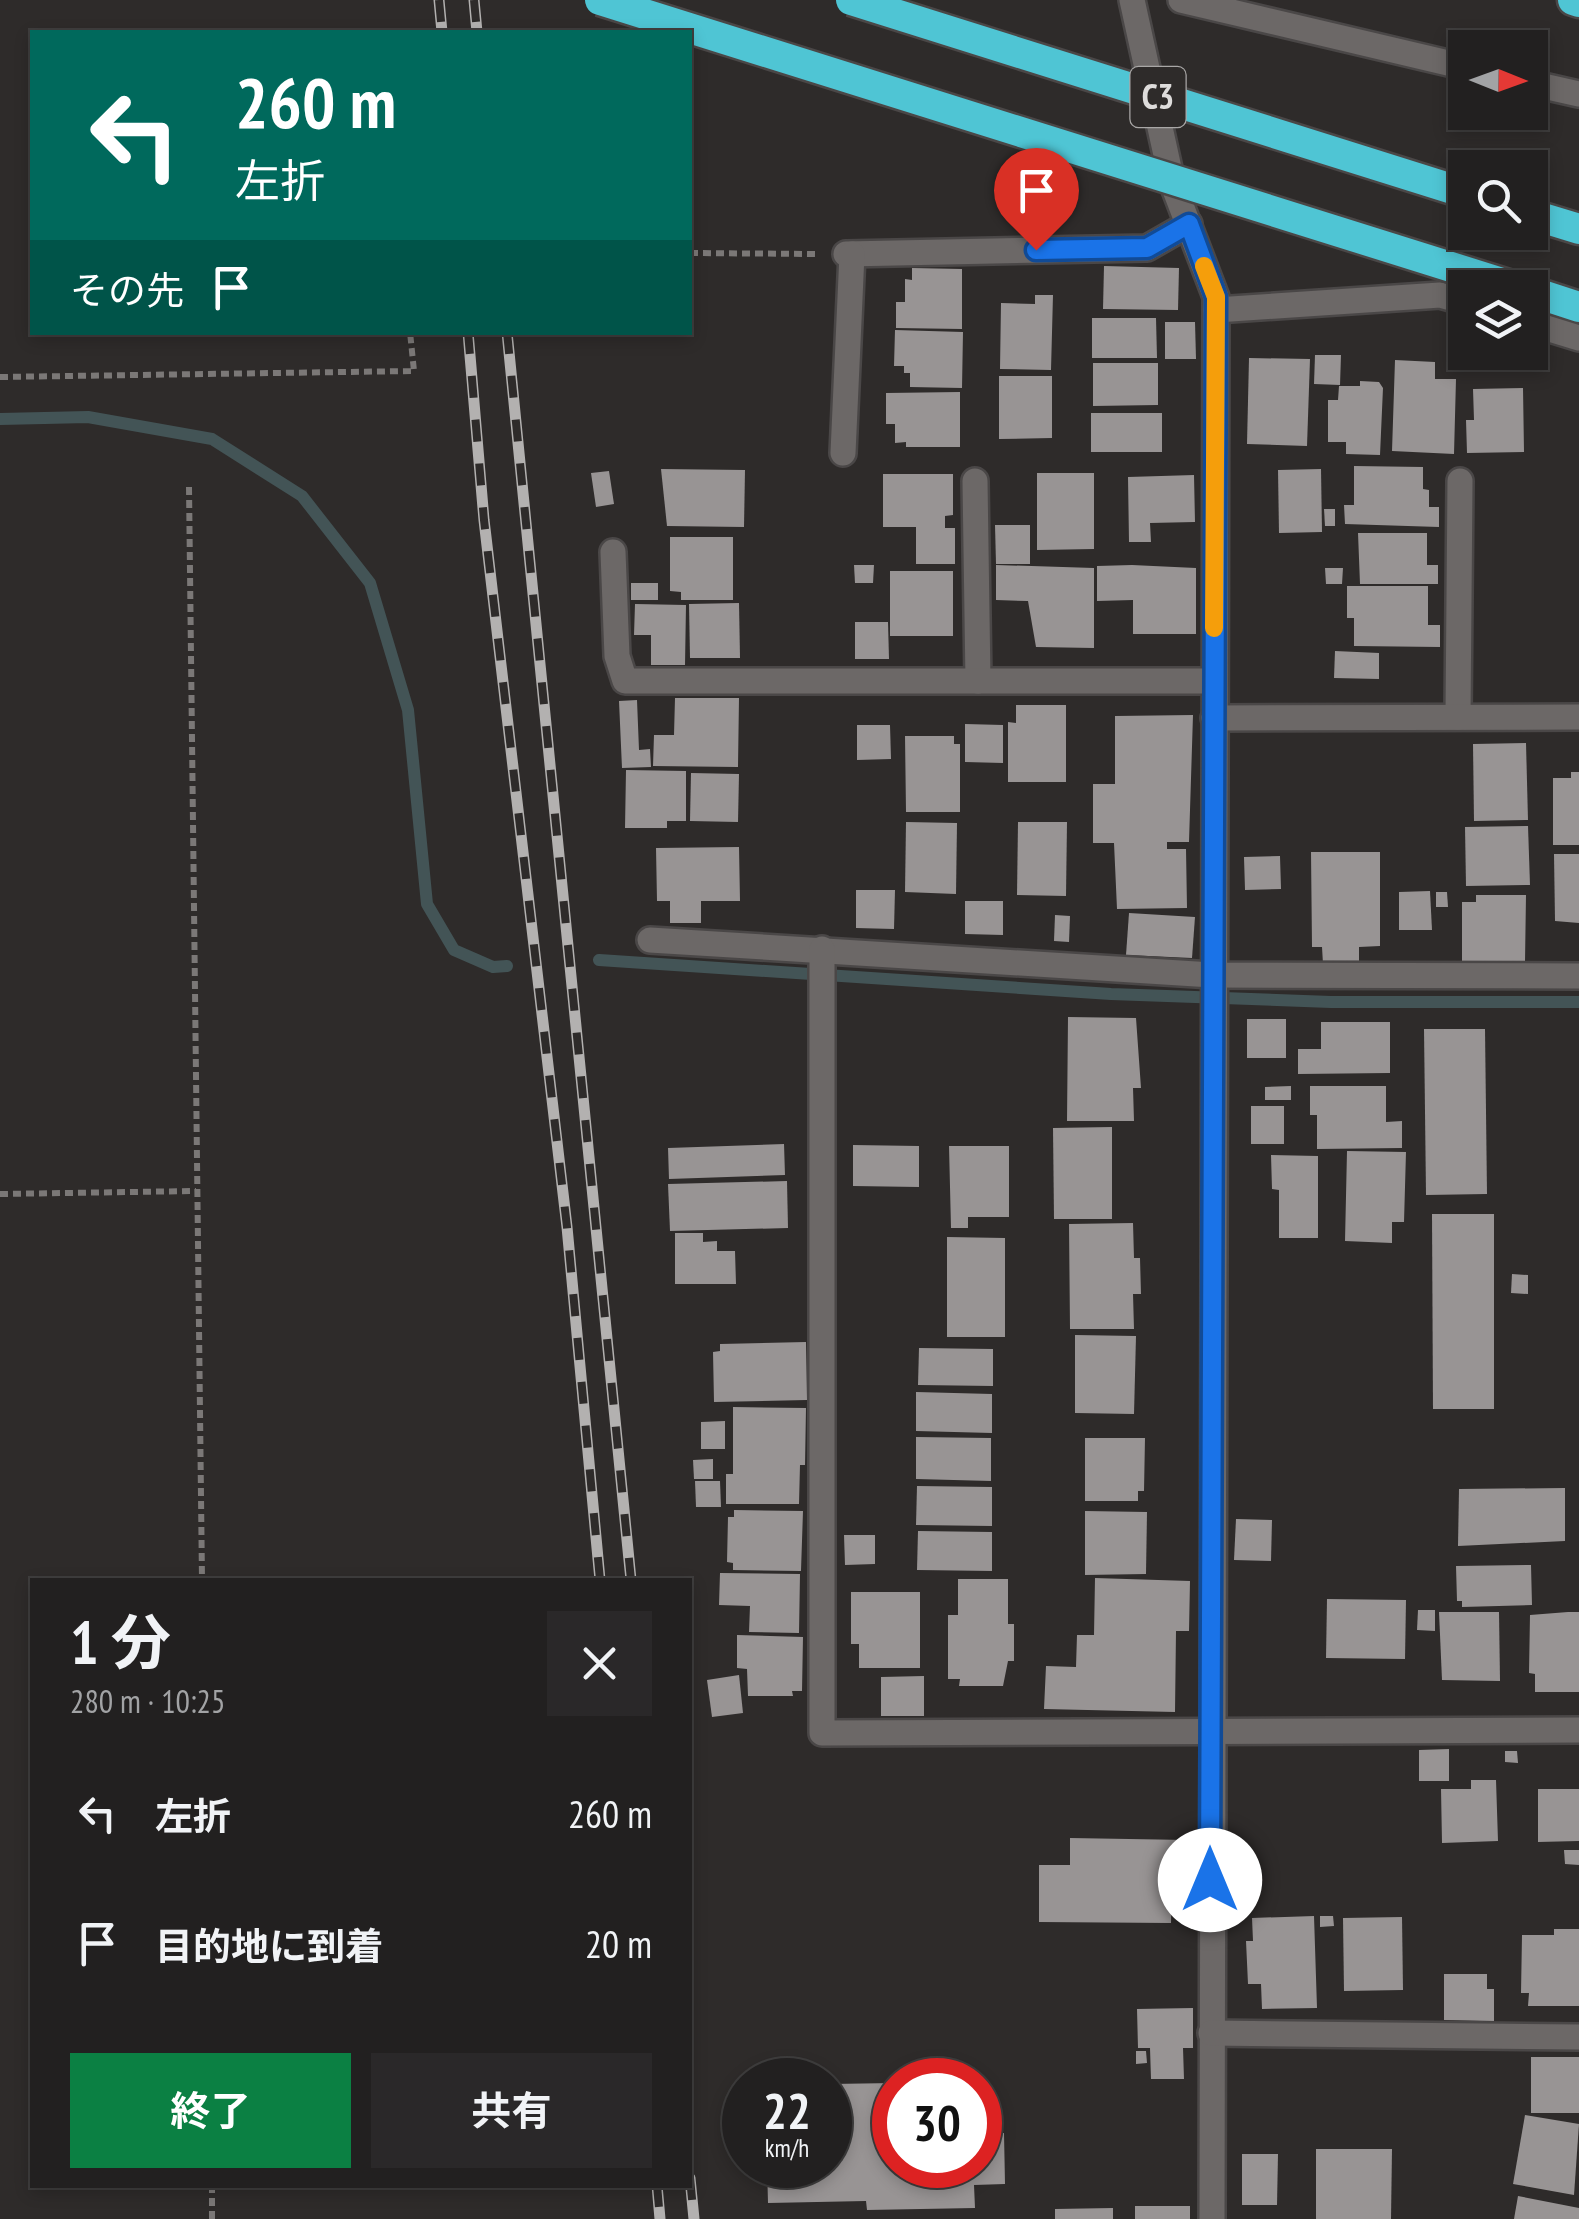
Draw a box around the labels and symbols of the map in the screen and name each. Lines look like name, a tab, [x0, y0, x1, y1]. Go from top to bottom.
north arrow	[1448, 30, 1548, 130]
road number: C3	[1130, 67, 1186, 127]
pin	[994, 148, 1079, 251]
position arrow	[1158, 1828, 1262, 1932]
speed limit sign: 30	[872, 2058, 1002, 2188]

